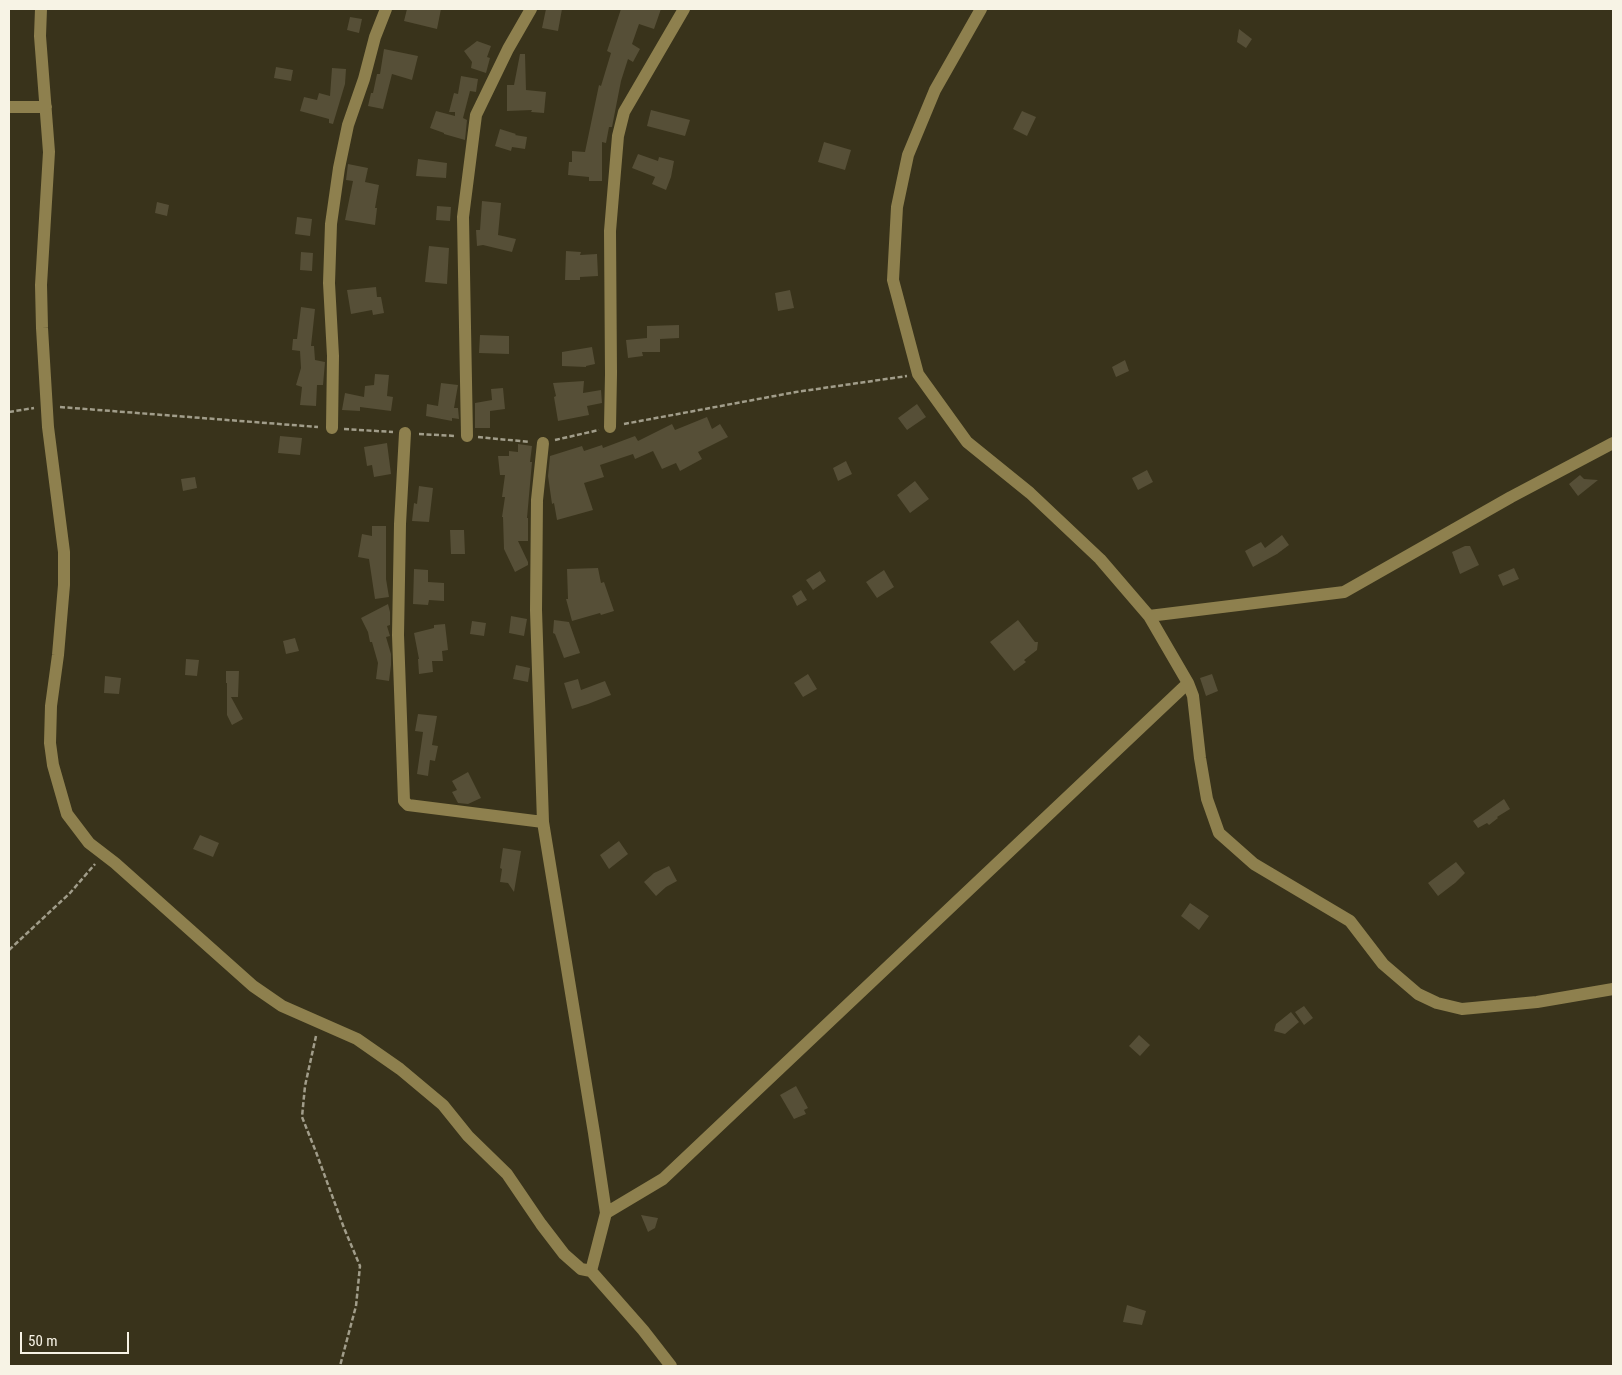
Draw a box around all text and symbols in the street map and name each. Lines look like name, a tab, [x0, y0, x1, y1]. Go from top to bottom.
scale bar	[22, 1322, 131, 1354]
text: 50 m	[28, 1332, 58, 1350]

